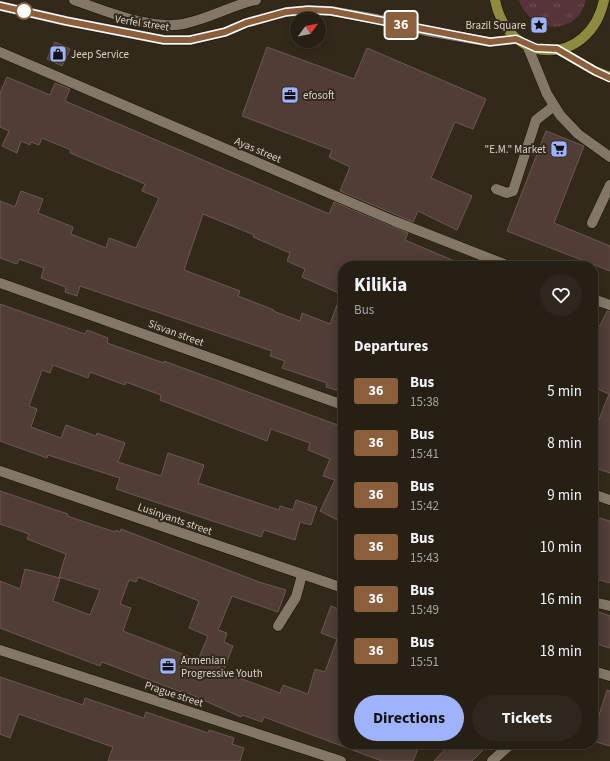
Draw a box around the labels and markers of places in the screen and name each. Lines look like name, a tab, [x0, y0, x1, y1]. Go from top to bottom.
unlabelled marker	[15, 2, 33, 20]
place icon: Brazil Square	[529, 15, 549, 35]
place label: Brazil Square	[465, 18, 527, 33]
shop icon: Jeep Service	[48, 44, 68, 64]
place label: Jeep Service	[71, 47, 130, 62]
office icon: efosoft	[280, 85, 300, 105]
place label: efosoft	[303, 88, 335, 103]
supermarket icon: "E.M." Market	[549, 139, 569, 159]
place label: "E.M." Market	[485, 142, 546, 157]
place label: Armenian Progressive Youth	[181, 653, 263, 681]
office icon: Armenian Progressive Youth	[158, 656, 178, 676]

